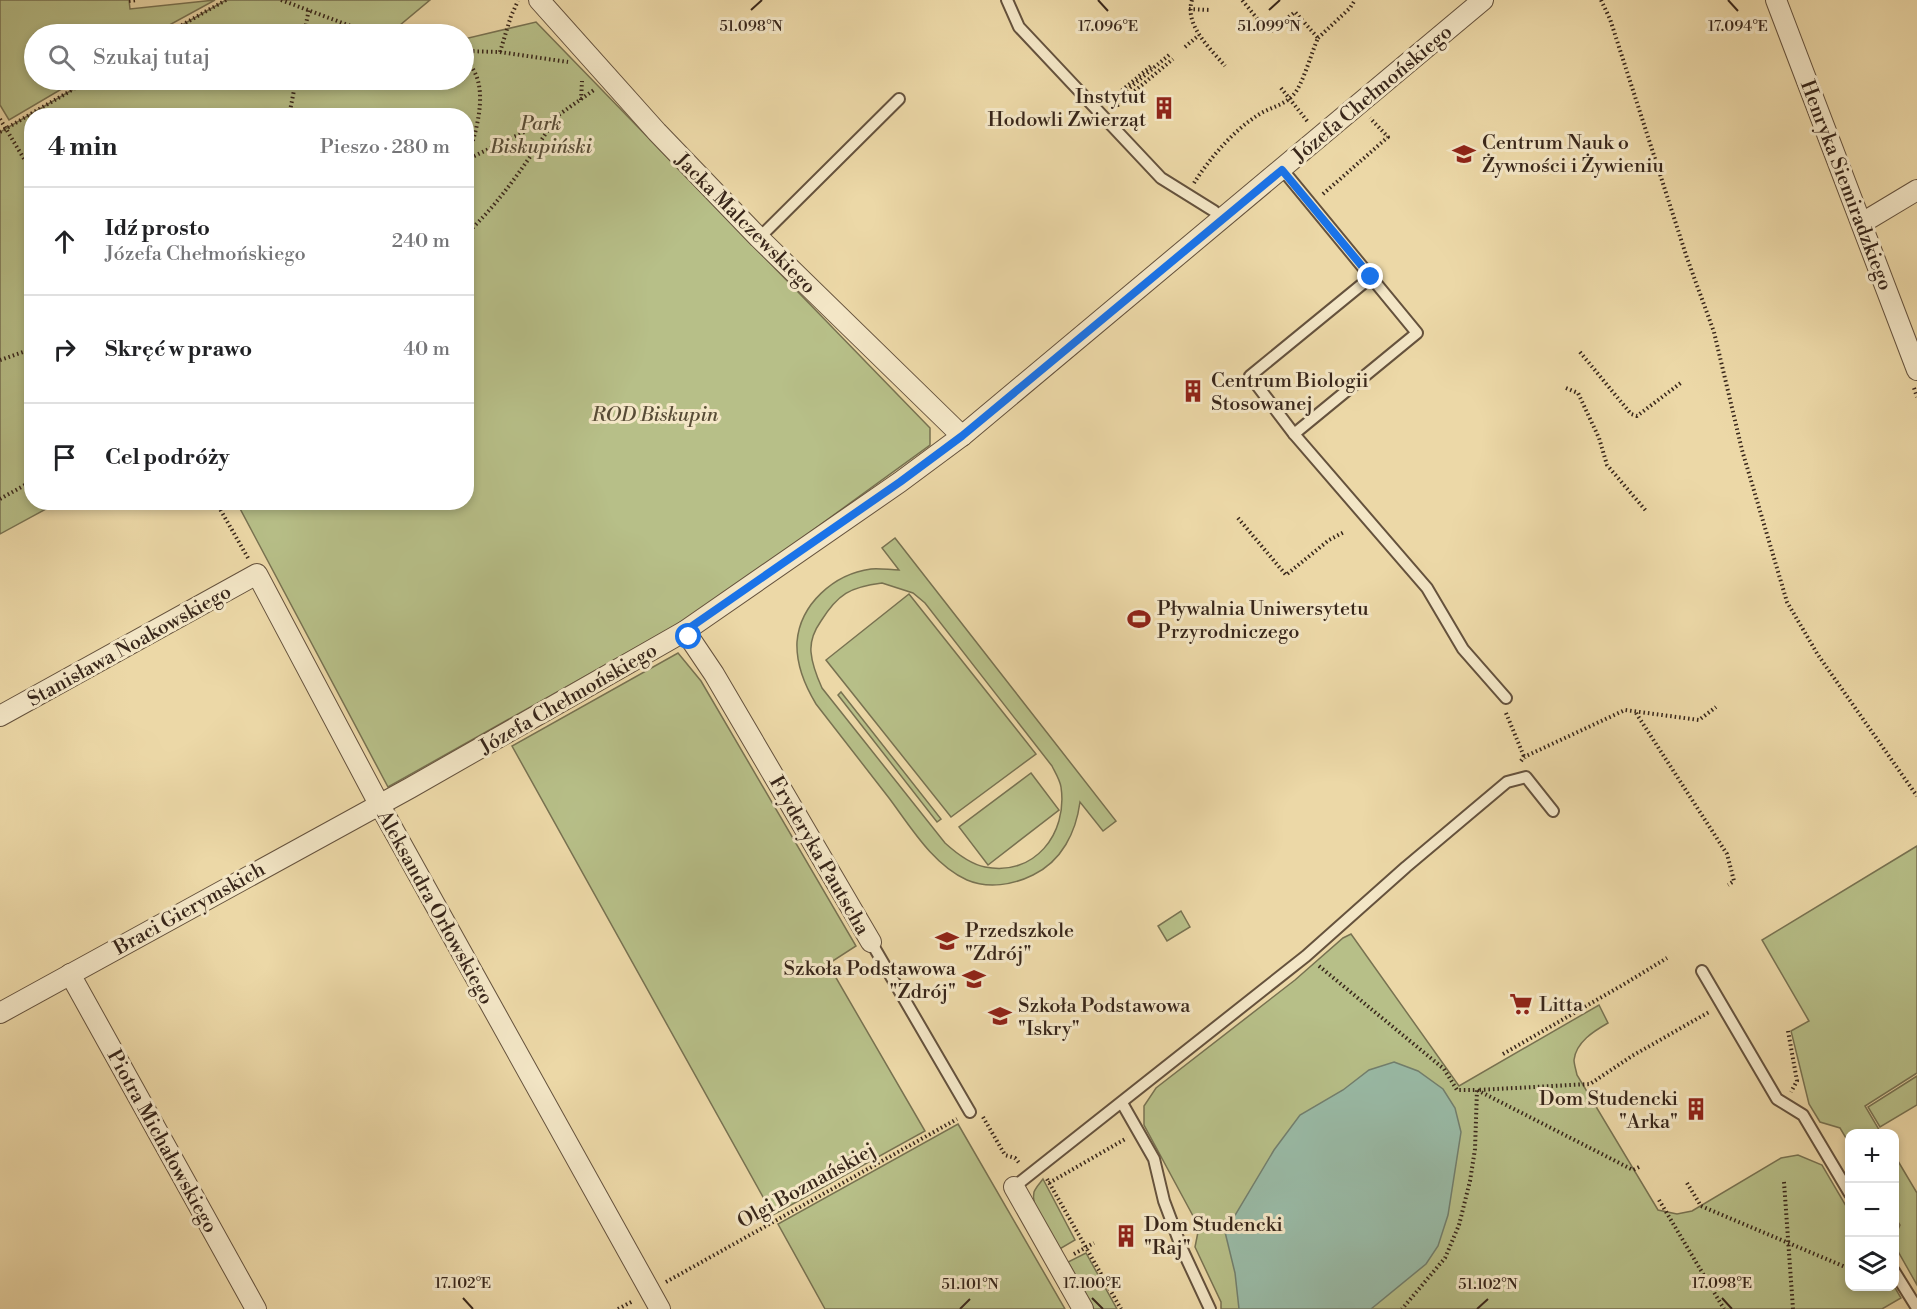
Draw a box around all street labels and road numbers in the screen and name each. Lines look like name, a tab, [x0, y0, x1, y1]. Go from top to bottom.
street label: Józefa Chełmońskiego	[1287, 20, 1458, 169]
street label: Henryka Siemiradzkiego	[1794, 77, 1897, 294]
street label: Jacka Malczewskiego	[669, 148, 821, 300]
street label: Stanisława Noakowskiego	[24, 580, 236, 713]
street label: Józefa Chełmońskiego	[475, 638, 662, 761]
street label: Fryderyka Pautscha	[763, 772, 875, 940]
street label: Aleksandra Orłowskiego	[370, 805, 499, 1009]
street label: Braci Gierymskich	[109, 857, 270, 962]
street label: Piotra Michałowskiego	[101, 1046, 223, 1238]
street label: Olgi Boznańskiej	[733, 1138, 880, 1235]

